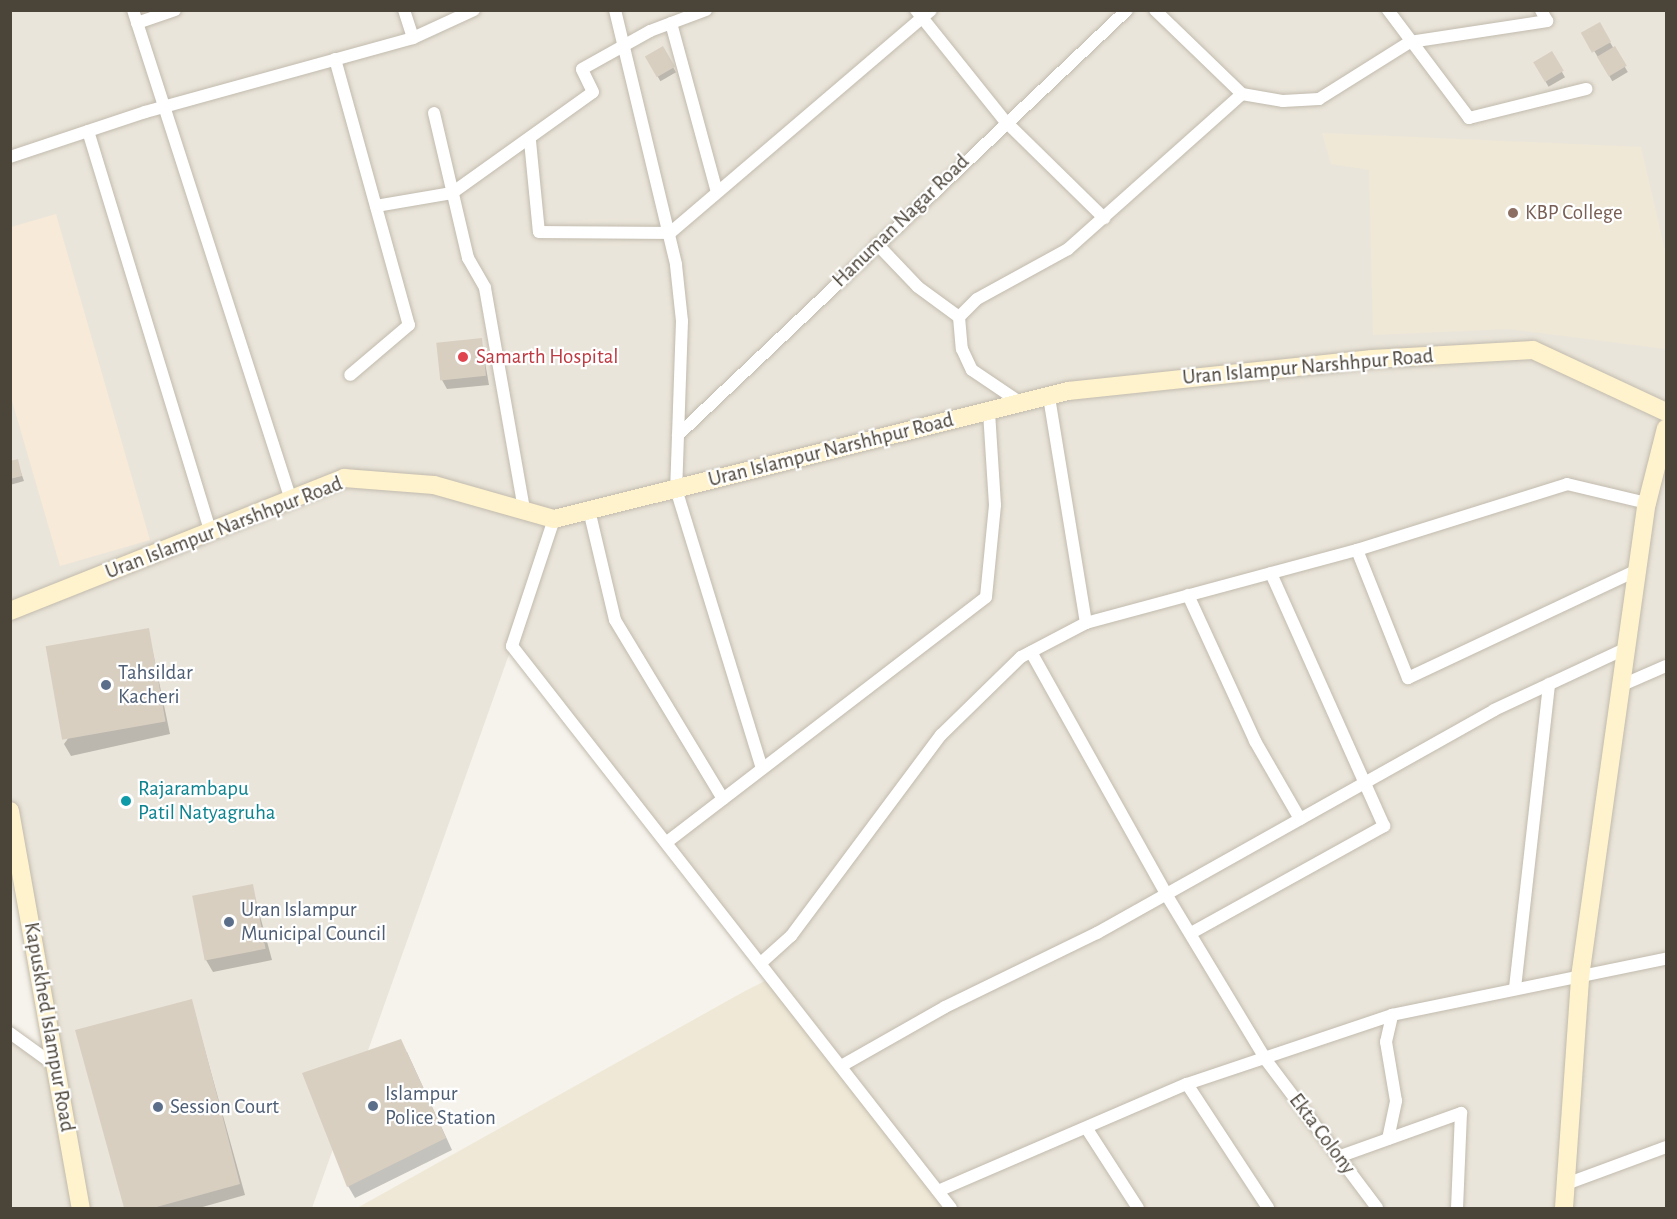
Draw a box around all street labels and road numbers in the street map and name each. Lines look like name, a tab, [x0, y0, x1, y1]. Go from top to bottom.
street label: Hanuman Nagar Road	[827, 149, 975, 293]
street label: Uran Islampur Narshhpur Road	[1181, 343, 1435, 391]
street label: Uran Islampur Narshhpur Road	[706, 407, 956, 493]
street label: Uran Islampur Narshhpur Road	[102, 471, 346, 585]
street label: Kapuskhed Islampur Road	[18, 920, 80, 1134]
street label: Ekta Colony	[1283, 1088, 1361, 1180]

